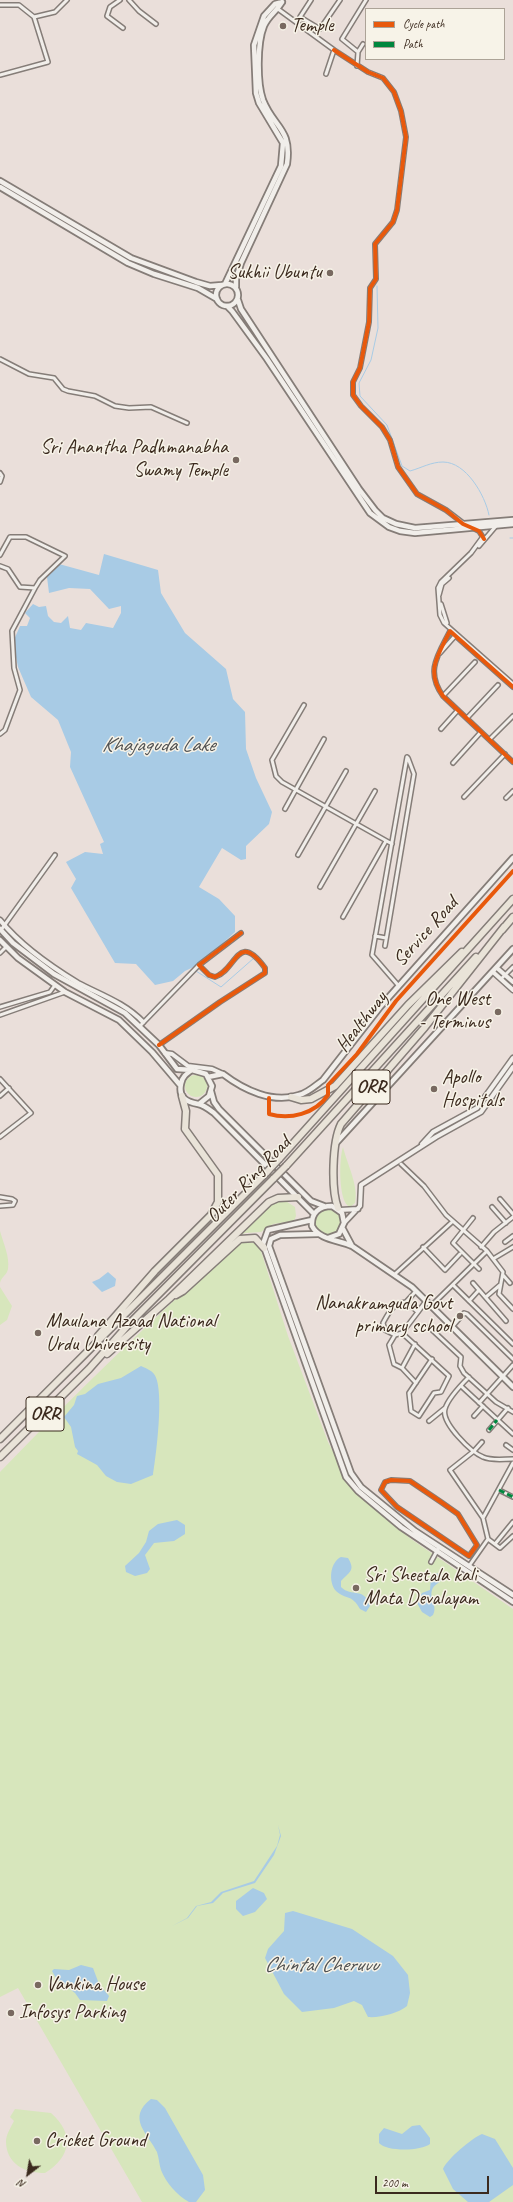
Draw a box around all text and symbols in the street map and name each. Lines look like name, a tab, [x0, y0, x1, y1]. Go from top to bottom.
legend	[365, 8, 505, 60]
place label: Temple	[291, 14, 333, 38]
text: Cycle path	[403, 16, 445, 32]
marker: Temple	[278, 21, 288, 31]
text: Path	[403, 36, 423, 52]
place label: Sukhii Ubuntu	[227, 261, 322, 285]
marker: Sukhii Ubuntu	[325, 268, 335, 278]
place label: Sri Anantha Padhmanabha Swamy Temple	[40, 436, 228, 483]
marker: Sri Anantha Padhmanabha Swamy Temple	[231, 455, 241, 465]
water label: Khajaguda Lake	[102, 732, 214, 758]
street label: Service Road	[388, 892, 464, 972]
street label: Healthway	[331, 987, 393, 1057]
place label: One West - Terminus	[418, 988, 490, 1035]
marker: One West - Terminus	[493, 1007, 503, 1017]
place label: Apollo Hospitals	[442, 1066, 503, 1113]
road number: ORR	[352, 1070, 390, 1104]
marker: Apollo Hospitals	[429, 1084, 439, 1094]
street label: Outer Ring Road	[202, 1132, 296, 1228]
place label: Nanakramguda Govt primary school	[315, 1292, 452, 1339]
place label: Maulana Azaad National Urdu University	[46, 1310, 216, 1357]
marker: Nanakramguda Govt primary school	[455, 1311, 465, 1321]
marker: Maulana Azaad National Urdu University	[33, 1328, 43, 1338]
road number: ORR	[26, 1397, 64, 1431]
place label: Sri Sheetala kali Mata Devalayam	[364, 1564, 478, 1611]
marker: Sri Sheetala kali Mata Devalayam	[351, 1583, 361, 1593]
water label: Chintal Cheruvu	[264, 1952, 378, 1978]
place label: Vankina House	[46, 1973, 145, 1997]
marker: Vankina House	[33, 1980, 43, 1990]
place label: Infosys Parking	[19, 2001, 126, 2025]
marker: Infosys Parking	[6, 2008, 16, 2018]
place label: Cricket Ground	[45, 2129, 146, 2153]
marker: Cricket Ground	[32, 2136, 42, 2146]
north arrow	[8, 2154, 48, 2194]
scale bar	[377, 2168, 491, 2194]
text: 200 m	[382, 2175, 408, 2191]
text: N	[15, 2177, 28, 2192]

